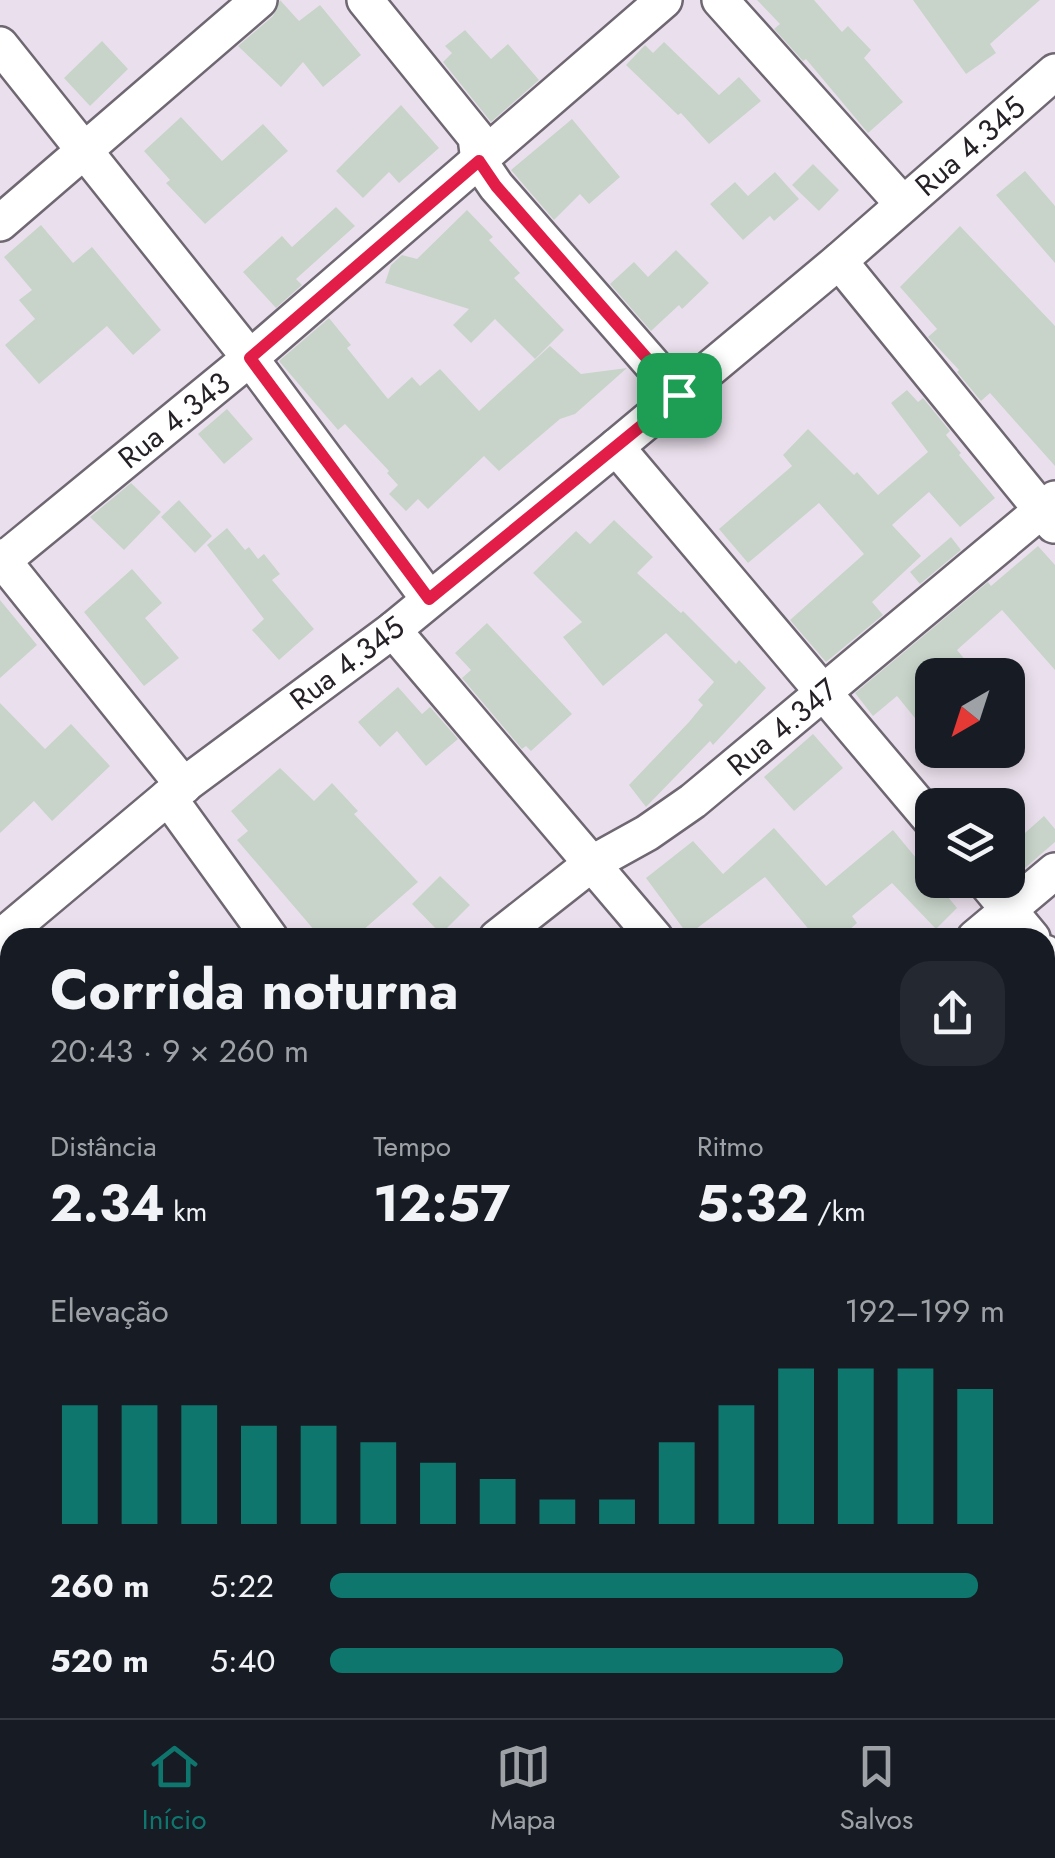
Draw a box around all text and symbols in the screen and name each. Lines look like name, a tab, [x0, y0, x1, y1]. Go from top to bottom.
street label: Rua 4.345	[906, 86, 1034, 206]
pin	[637, 353, 722, 438]
street label: Rua 4.343	[109, 362, 239, 478]
icon: arrive	[652, 368, 707, 423]
street label: Rua 4.345	[281, 606, 413, 720]
north arrow	[915, 658, 1025, 768]
map controls	[915, 658, 1025, 898]
street label: Rua 4.347	[718, 668, 847, 786]
button: layers	[915, 788, 1025, 898]
text: Corrida noturna	[50, 950, 459, 1030]
button: share	[900, 961, 1005, 1066]
text: 20:43 · 9 × 260 m	[50, 1028, 309, 1074]
text: Distância	[50, 1126, 157, 1167]
text: Tempo	[373, 1126, 451, 1167]
text: Ritmo	[697, 1126, 763, 1167]
text: 2.34	[50, 1167, 165, 1240]
text: 12:57	[373, 1167, 510, 1240]
text: 5:32	[697, 1167, 809, 1240]
text: km	[165, 1191, 207, 1232]
text: /km	[809, 1191, 866, 1232]
text: Elevação	[50, 1288, 169, 1334]
text: 192–199 m	[844, 1288, 1005, 1334]
text: 260 m	[50, 1563, 149, 1609]
text: 5:22	[210, 1563, 274, 1609]
text: 520 m	[50, 1638, 149, 1684]
text: 5:40	[210, 1638, 276, 1684]
tab: Início	[142, 1739, 207, 1840]
tab: Mapa	[490, 1739, 556, 1840]
tab: Salvos	[839, 1739, 913, 1840]

